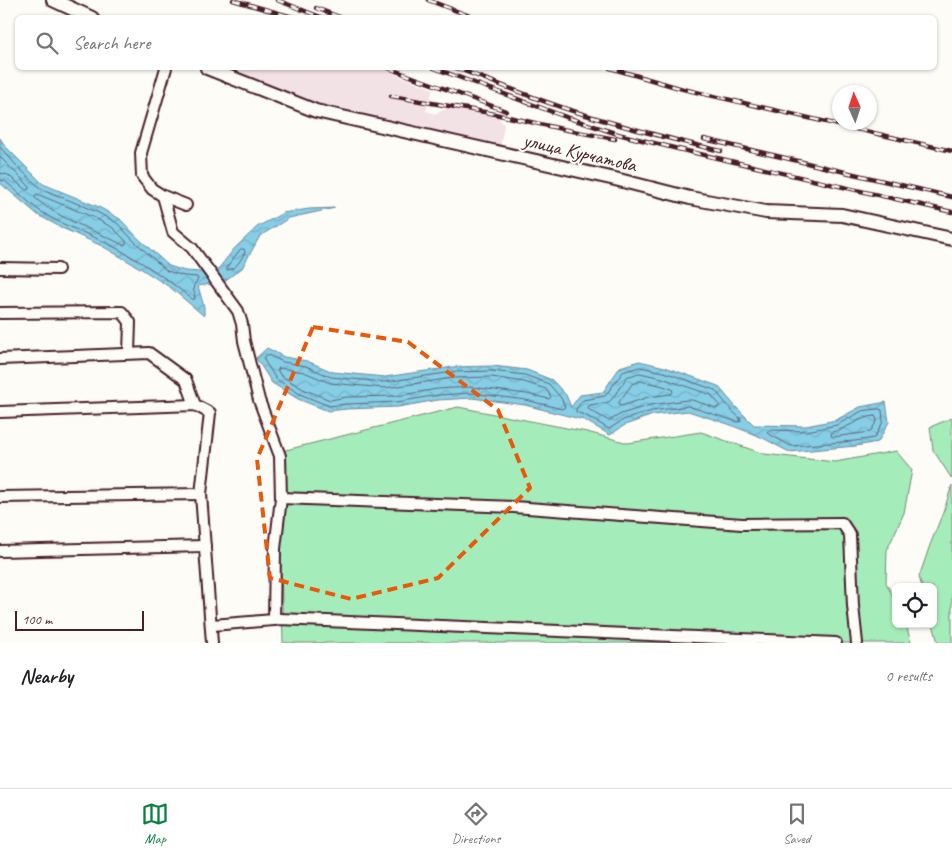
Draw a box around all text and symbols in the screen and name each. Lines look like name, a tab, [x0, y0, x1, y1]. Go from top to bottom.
search box	[15, 15, 937, 70]
icon: search	[33, 29, 61, 57]
text: Search here	[73, 31, 150, 55]
north arrow	[832, 85, 877, 130]
street label: улица Курчатова	[520, 127, 640, 178]
map controls	[892, 583, 937, 628]
button: locate	[892, 583, 937, 628]
scale bar	[15, 608, 144, 631]
text: 100 m	[22, 611, 52, 628]
text: Nearby	[20, 663, 73, 689]
text: 0 results	[885, 666, 932, 686]
tab: Map	[141, 800, 169, 847]
tab: Directions	[452, 800, 500, 847]
tab: Saved	[783, 800, 811, 847]

